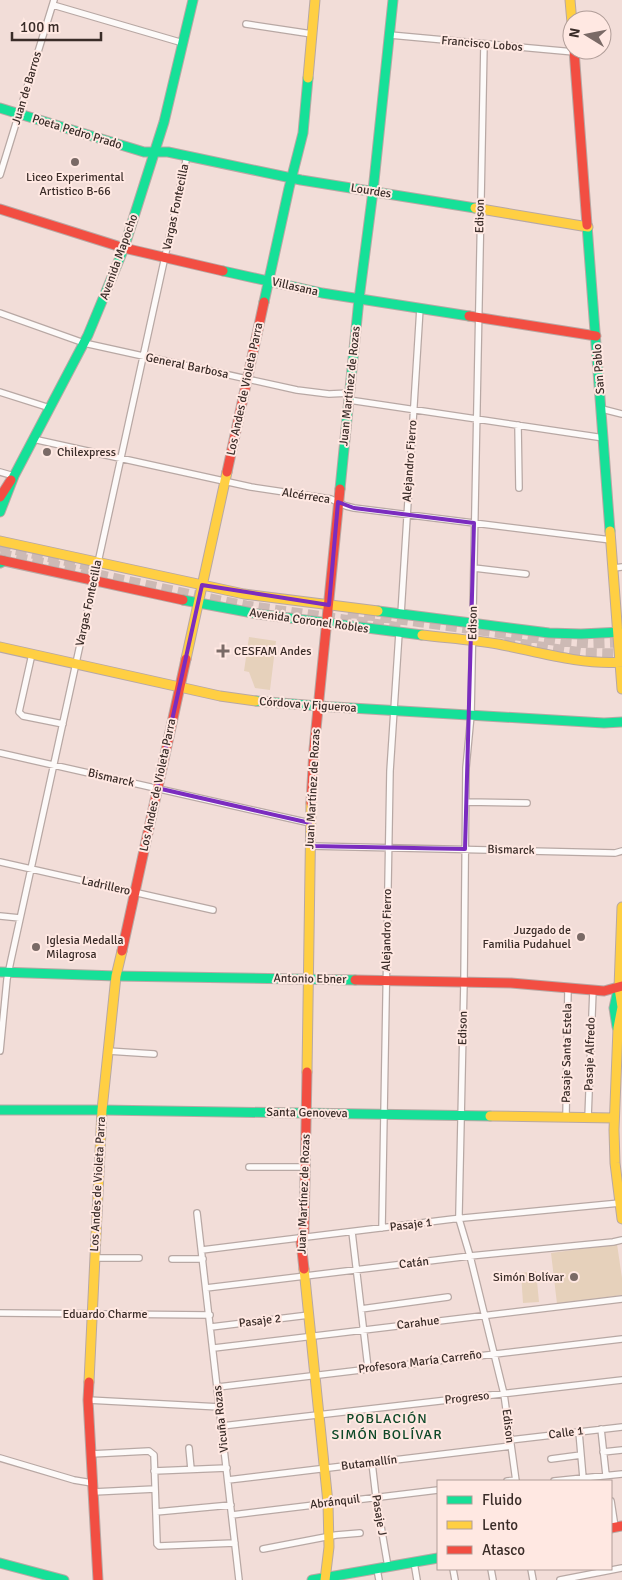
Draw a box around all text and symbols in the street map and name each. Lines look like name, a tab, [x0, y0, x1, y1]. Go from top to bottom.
scale bar	[12, 10, 101, 42]
north arrow	[562, 10, 612, 60]
text: 100 m	[20, 18, 60, 36]
text: N	[565, 27, 584, 39]
street label: Francisco Lobos	[441, 33, 523, 55]
street label: Juan de Barros	[9, 50, 45, 126]
street label: Poeta Pedro Prado	[30, 111, 124, 153]
marker: Liceo Experimental Artistico B-66	[69, 156, 81, 168]
street label: Vargas Fontecilla	[160, 162, 192, 252]
place label: Liceo Experimental Artistico B-66	[26, 170, 125, 199]
street label: Lourdes	[350, 180, 392, 202]
street label: Edison	[472, 199, 488, 233]
street label: Avenida Mapocho	[97, 212, 141, 302]
street label: Villasana	[270, 274, 320, 300]
street label: Los Andes de Violeta Parra	[224, 321, 266, 457]
street label: Juan Martínez de Rozas	[336, 325, 364, 447]
street label: San Pablo	[590, 343, 608, 395]
street label: General Barbosa	[144, 350, 230, 382]
street label: Alejandro Fierro	[400, 419, 420, 503]
place label: Chilexpress	[57, 445, 116, 460]
marker: Chilexpress	[41, 446, 53, 458]
street label: Alcérreca	[281, 485, 331, 507]
street label: Vargas Fontecilla	[73, 558, 105, 648]
street label: Avenida Coronel Robles	[248, 605, 370, 637]
street label: Edison	[465, 606, 481, 640]
marker: CESFAM Andes	[216, 644, 230, 658]
place label: CESFAM Andes	[234, 644, 311, 659]
street label: Córdova y Figueroa	[259, 694, 357, 716]
street label: Los Andes de Violeta Parra	[137, 717, 179, 853]
street label: Juan Martínez de Rozas	[302, 728, 324, 850]
street label: Bismarck	[86, 765, 136, 791]
street label: Bismarck	[487, 842, 535, 858]
street label: Ladrillero	[80, 873, 132, 899]
street label: Alejandro Fierro	[379, 889, 395, 971]
place label: Juzgado de Familia Pudahuel	[483, 923, 571, 952]
marker: Juzgado de Familia Pudahuel	[575, 931, 587, 943]
place label: Iglesia Medalla Milagrosa	[46, 933, 124, 962]
marker: Iglesia Medalla Milagrosa	[30, 941, 42, 953]
street label: Antonio Ebner	[273, 971, 347, 987]
street label: Pasaje Santa Estela	[559, 1003, 575, 1103]
street label: Edison	[455, 1011, 471, 1045]
street label: Pasaje Alfredo	[581, 1017, 599, 1091]
street label: Santa Genoveva	[266, 1105, 348, 1121]
street label: Los Andes de Violeta Parra	[87, 1116, 109, 1252]
street label: Juan Martínez de Rozas	[294, 1134, 314, 1254]
street label: Pasaje 1	[389, 1215, 433, 1235]
street label: Catán	[398, 1254, 430, 1272]
place label: Simón Bolívar	[493, 1270, 565, 1285]
marker: Simón Bolívar	[568, 1271, 580, 1283]
street label: Eduardo Charme	[62, 1307, 148, 1322]
street label: Pasaje 2	[238, 1311, 282, 1331]
street label: Carahue	[396, 1313, 440, 1333]
street label: Profesora María Carreño	[357, 1347, 483, 1377]
street label: Vicuña Rozas	[210, 1385, 232, 1453]
street label: Progreso	[444, 1388, 490, 1408]
street label: Edison	[498, 1408, 518, 1444]
district label: POBLACIÓN SIMÓN BOLÍVAR	[331, 1410, 443, 1443]
street label: Calle 1	[548, 1423, 584, 1443]
street label: Butamallín	[340, 1452, 398, 1474]
legend	[437, 1480, 612, 1570]
street label: Abránquil	[309, 1491, 361, 1513]
text: Fluido	[482, 1491, 522, 1509]
street label: Pasaje J	[368, 1493, 390, 1537]
text: Lento	[482, 1516, 518, 1534]
text: Atasco	[482, 1541, 525, 1559]

